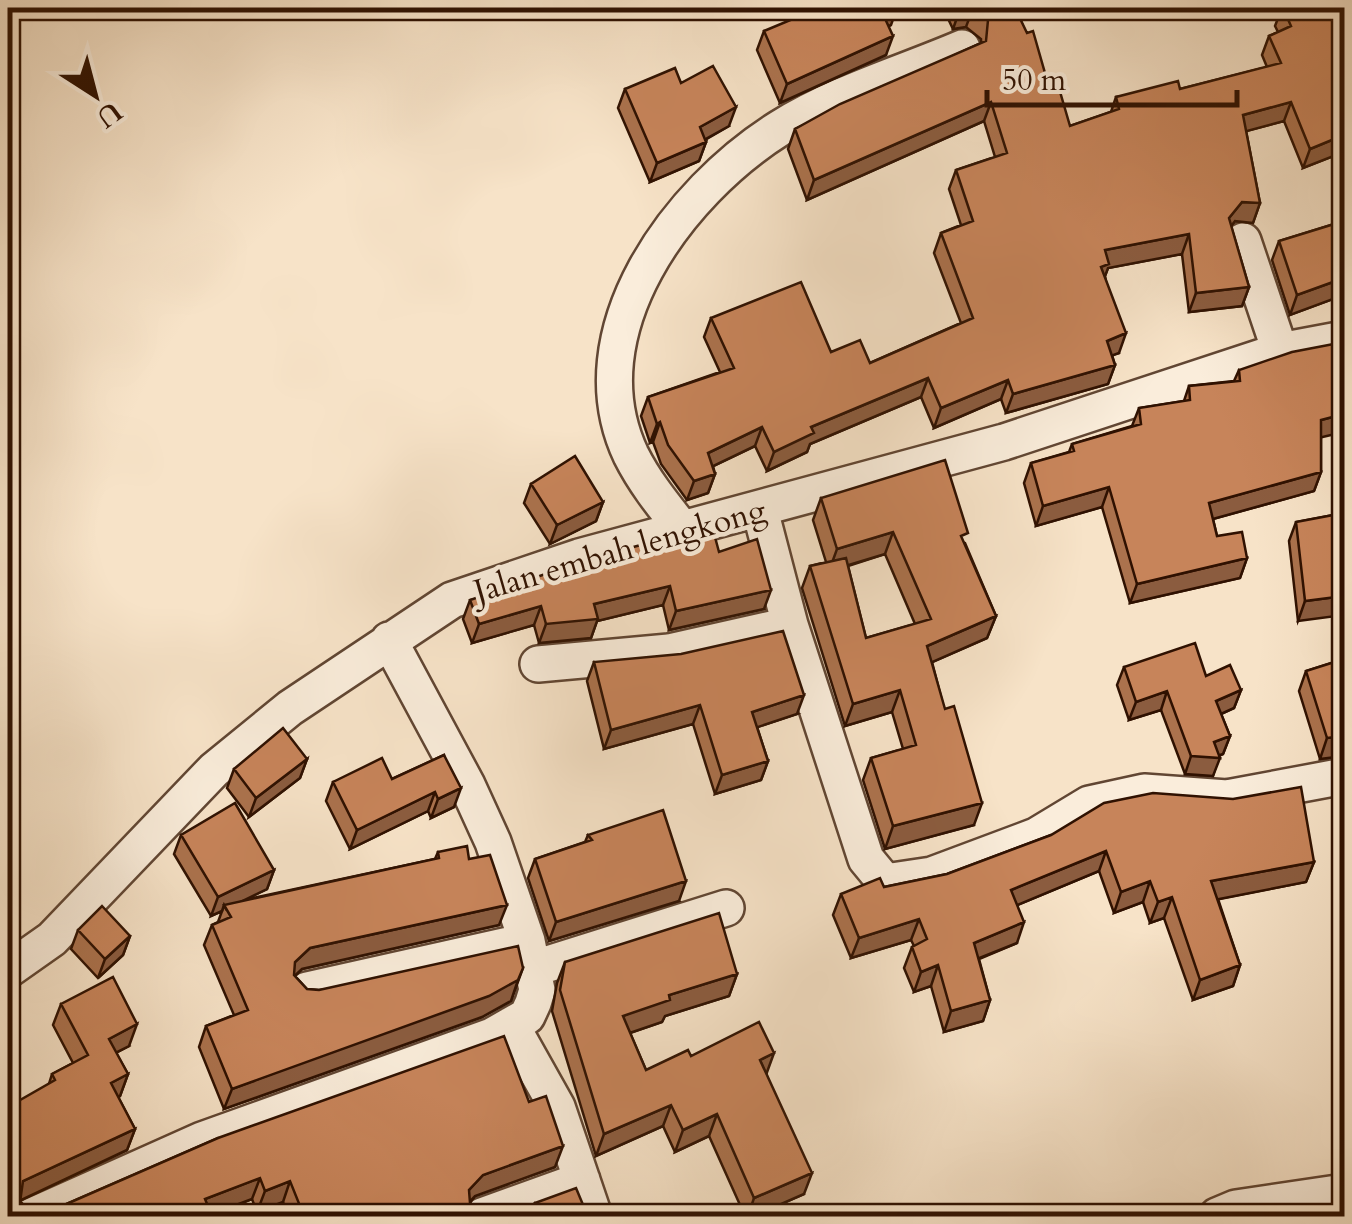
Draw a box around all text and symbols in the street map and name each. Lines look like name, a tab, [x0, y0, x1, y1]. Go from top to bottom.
north arrow	[45, 45, 145, 145]
scale bar	[987, 45, 1237, 107]
text: 50 m	[1002, 60, 1067, 101]
text: U	[89, 92, 130, 137]
street label: Jalan embah lengkong	[465, 488, 771, 615]

